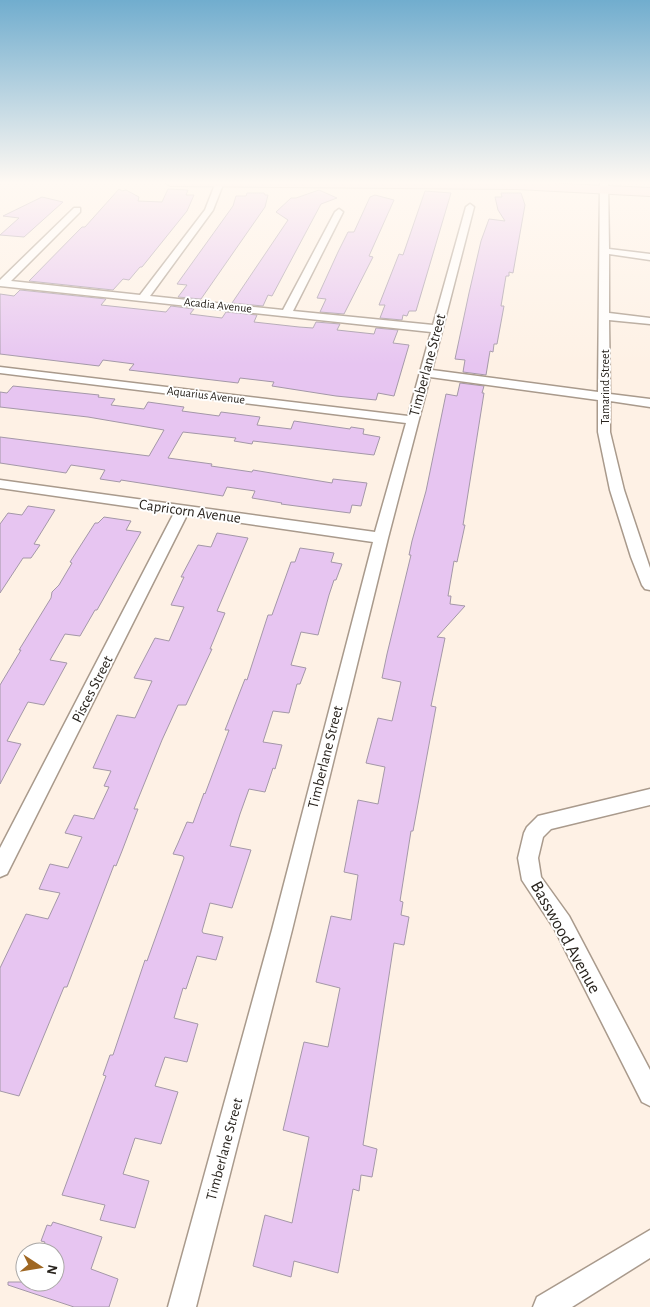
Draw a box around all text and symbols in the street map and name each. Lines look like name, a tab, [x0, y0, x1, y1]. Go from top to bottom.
street label: Acadia Avenue	[183, 295, 253, 315]
street label: Timberlane Street	[407, 312, 448, 418]
street label: Tamarind Street	[599, 349, 611, 424]
street label: Aquarius Avenue	[166, 384, 246, 406]
street label: Capricorn Avenue	[138, 497, 242, 526]
street label: Pisces Street	[69, 653, 116, 725]
street label: Timberlane Street	[305, 704, 346, 810]
street label: Basswood Avenue	[527, 878, 603, 997]
street label: Timberlane Street	[204, 1096, 245, 1202]
north arrow	[15, 1242, 65, 1292]
text: N	[44, 1263, 60, 1276]

